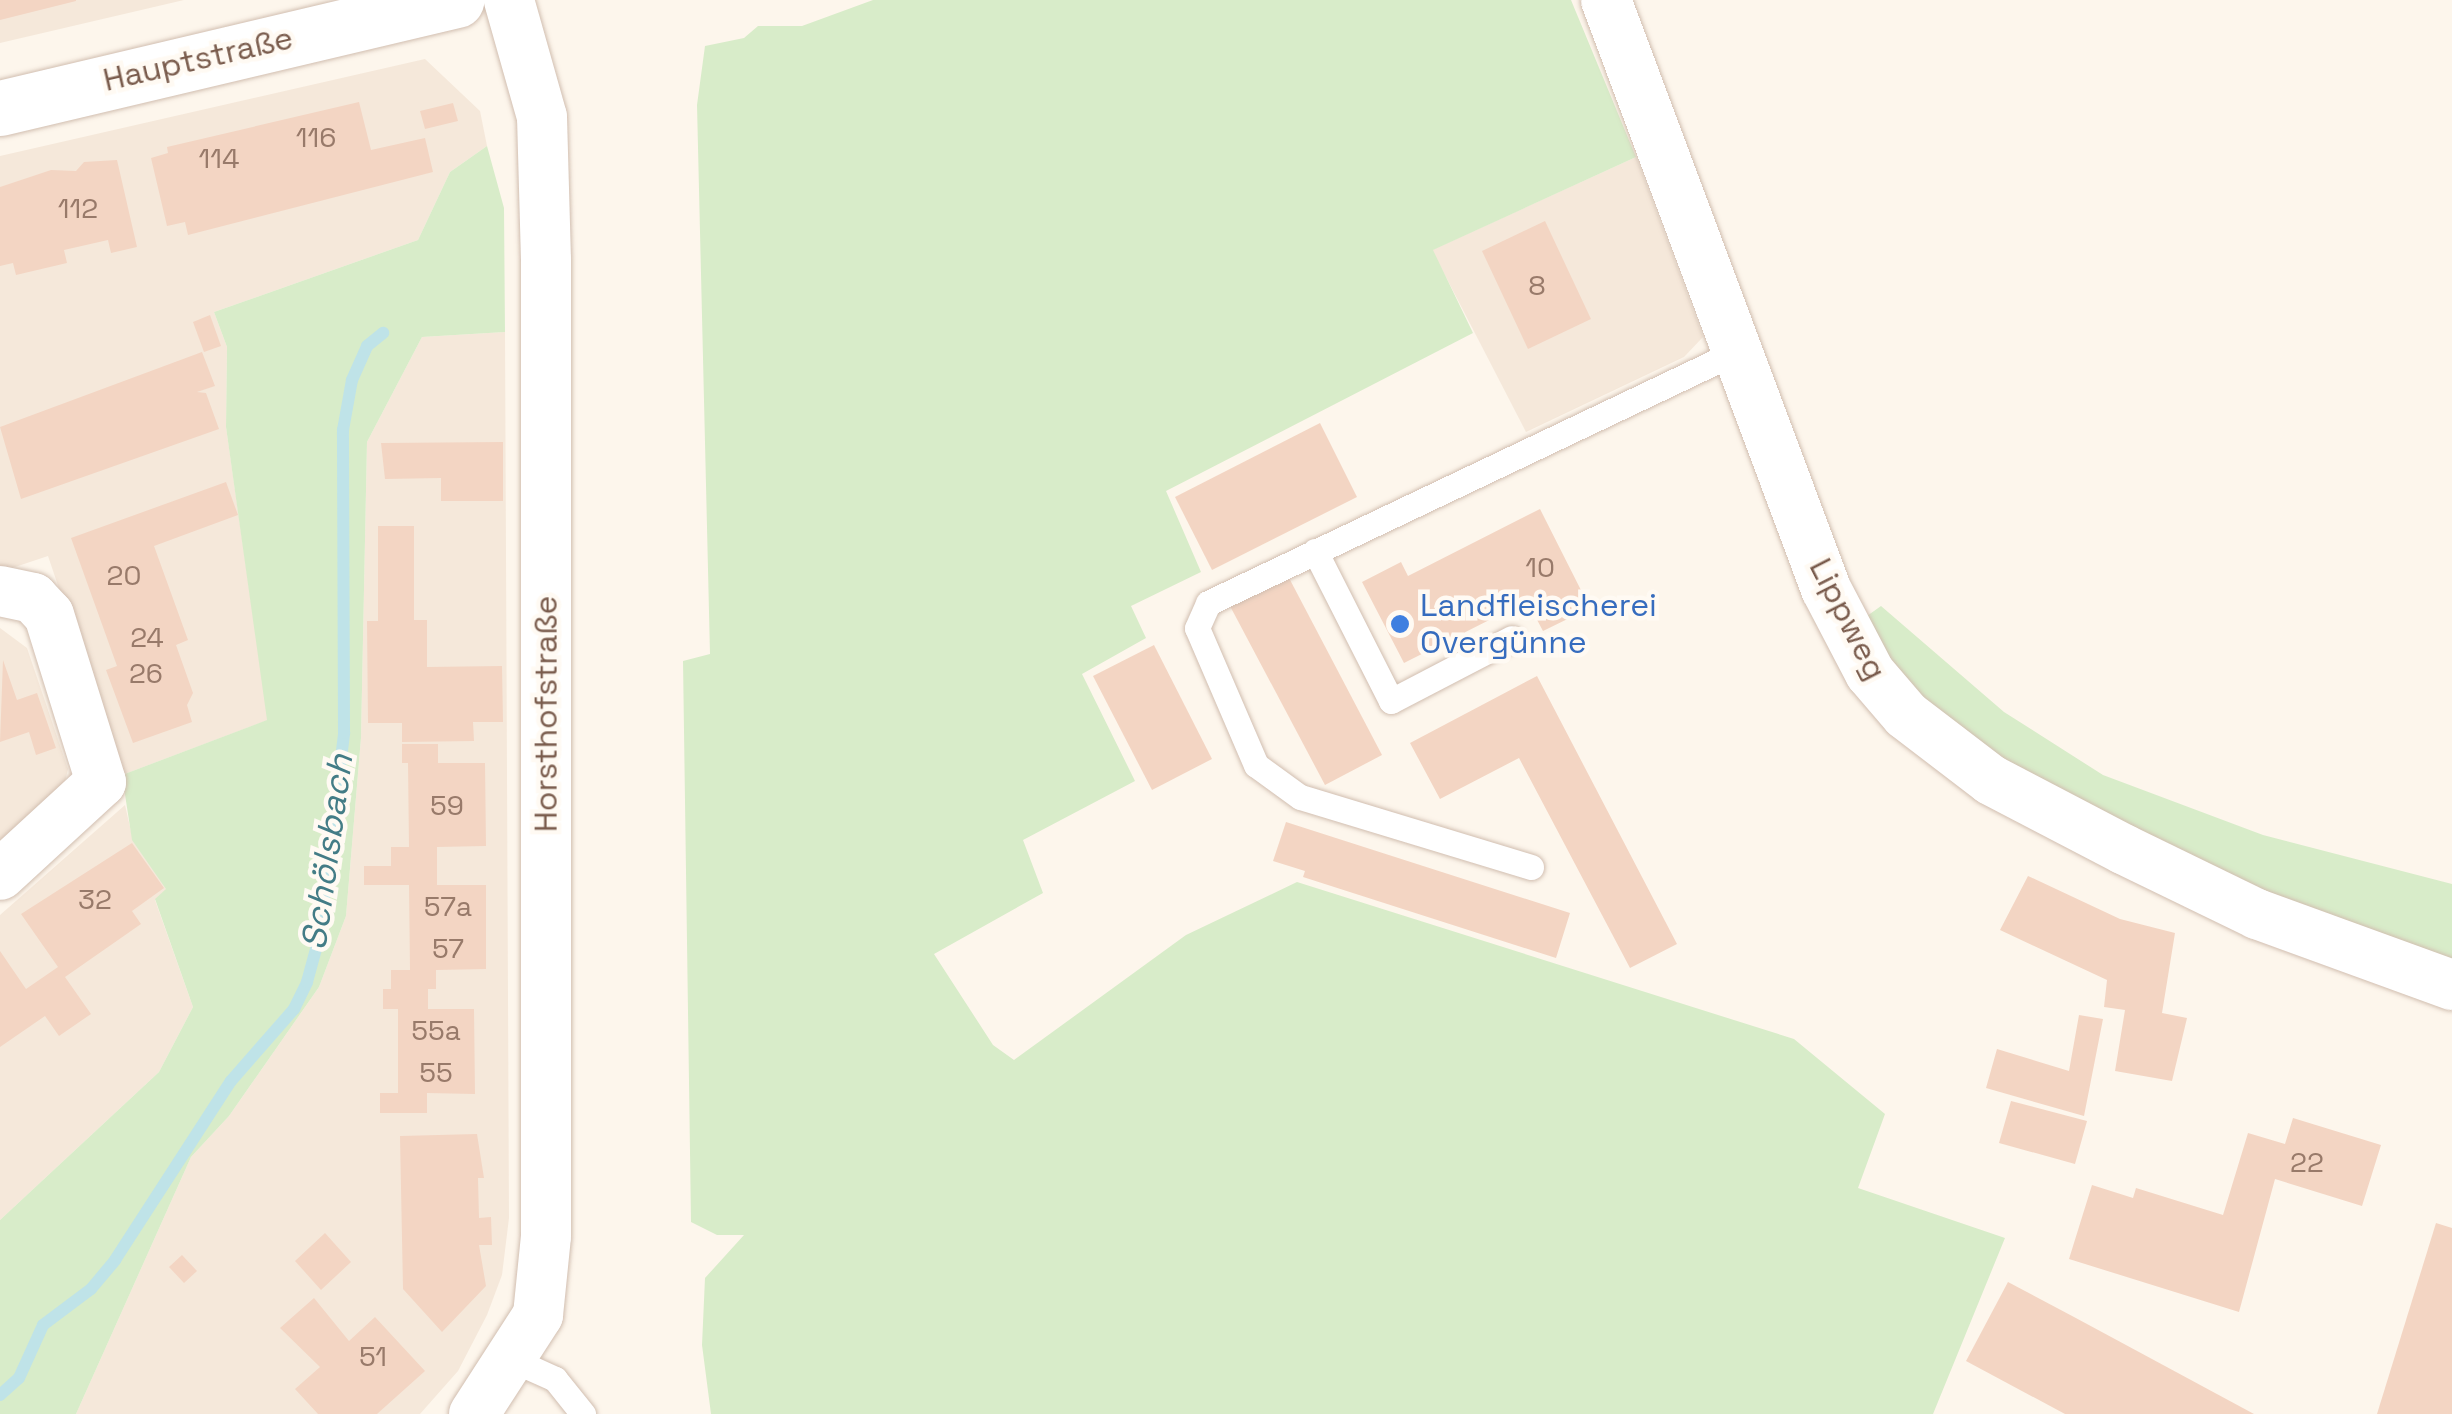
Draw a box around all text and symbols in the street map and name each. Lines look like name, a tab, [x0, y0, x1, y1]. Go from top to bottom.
street label: Hauptstraße	[99, 19, 297, 99]
house number: 116	[296, 120, 336, 154]
house number: 114	[199, 141, 239, 175]
house number: 112	[58, 191, 98, 225]
house number: 8	[1528, 268, 1546, 302]
house number: 10	[1525, 550, 1555, 584]
street label: Lippweg	[1801, 552, 1895, 686]
house number: 20	[107, 558, 141, 592]
place label: Landfleischerei Overgünne	[1420, 587, 1657, 662]
street label: Horsthofstraße	[527, 596, 565, 832]
marker: Landfleischerei Overgünne	[1389, 613, 1411, 635]
house number: 24	[130, 620, 164, 654]
house number: 26	[129, 656, 163, 690]
water label: Schölsbach	[292, 752, 362, 952]
house number: 59	[430, 788, 464, 822]
house number: 32	[78, 882, 112, 916]
house number: 57a	[424, 889, 472, 923]
house number: 57	[432, 931, 464, 965]
house number: 55a	[411, 1013, 461, 1047]
house number: 55	[419, 1055, 453, 1089]
house number: 22	[2290, 1145, 2324, 1179]
house number: 51	[359, 1339, 387, 1373]

